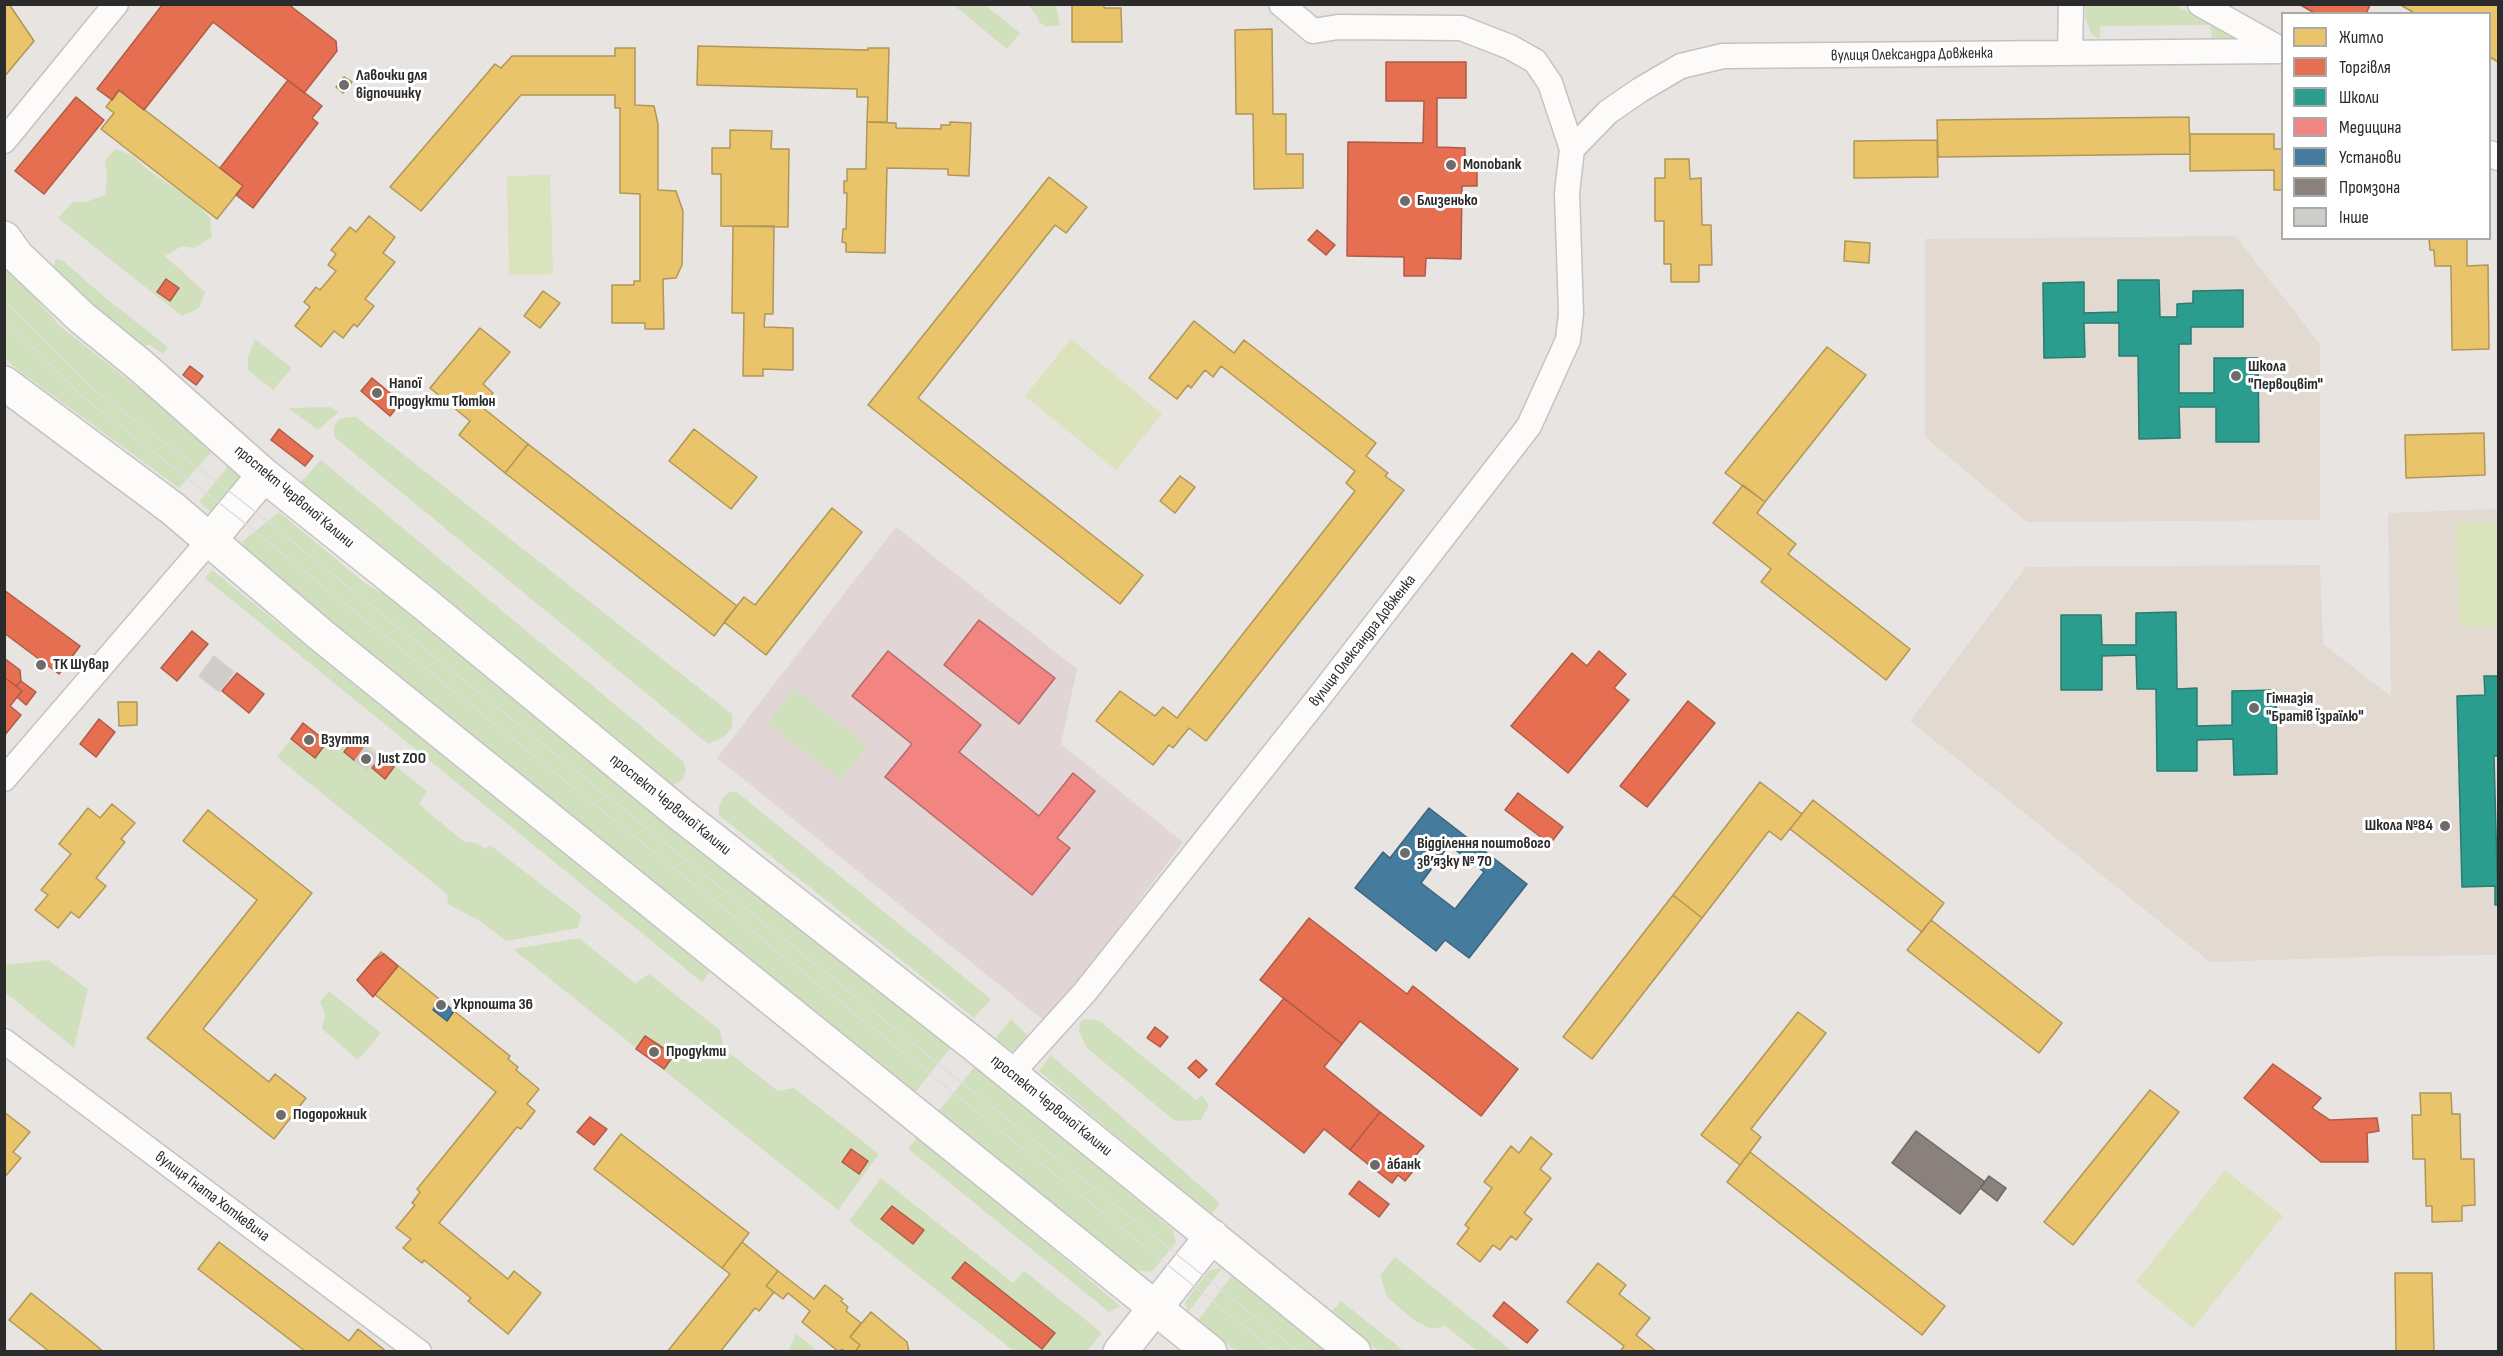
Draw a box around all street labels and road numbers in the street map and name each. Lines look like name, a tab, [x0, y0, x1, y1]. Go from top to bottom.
street label: вулиця Олександра Довженка	[1831, 44, 1993, 66]
street label: проспект Червоної Калини	[230, 441, 358, 553]
street label: вулиця Олександра Довженка	[1306, 571, 1420, 711]
street label: проспект Червоної Калини	[605, 750, 735, 860]
street label: проспект Червоної Калини	[986, 1051, 1116, 1161]
street label: вулиця Гната Хоткевича	[151, 1148, 273, 1246]

